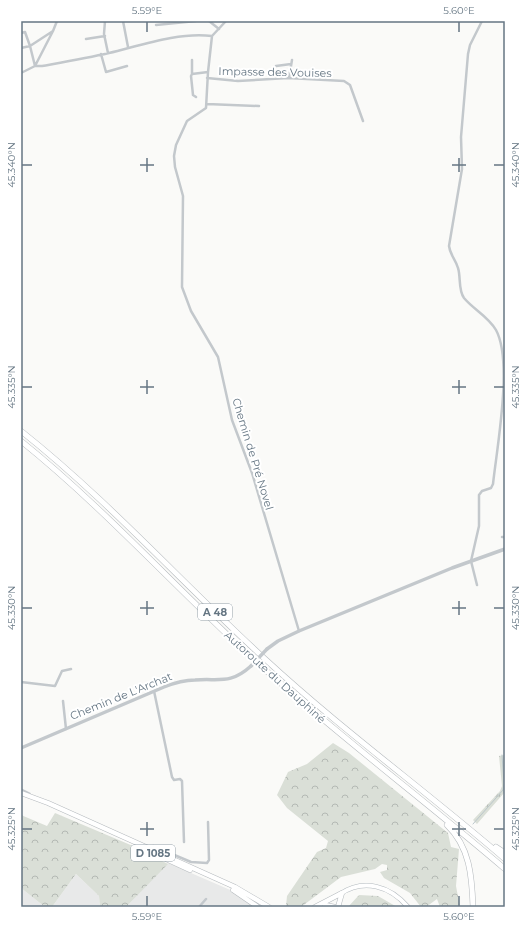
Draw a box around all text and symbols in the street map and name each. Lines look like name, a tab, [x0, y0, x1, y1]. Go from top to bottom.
text: 5.59°E	[132, 4, 163, 17]
text: 5.60°E	[443, 4, 475, 17]
street label: Impasse des Vouises	[218, 64, 332, 80]
text: 45.340°N	[5, 142, 18, 188]
text: 45.340°N	[509, 142, 522, 188]
text: 45.335°N	[5, 365, 18, 409]
text: 45.335°N	[509, 365, 522, 409]
street label: Chemin de Pré Novel	[229, 396, 277, 512]
text: 45.330°N	[5, 586, 18, 630]
text: 45.330°N	[509, 586, 522, 630]
road number: A 48	[198, 604, 232, 620]
street label: Autoroute du Dauphiné	[222, 628, 329, 726]
street label: Chemin de L'Archat	[68, 669, 175, 723]
text: 45.325°N	[5, 807, 18, 851]
text: 45.325°N	[509, 807, 522, 851]
road number: D 1085	[131, 845, 175, 861]
text: 5.59°E	[132, 910, 163, 923]
text: 5.60°E	[443, 910, 475, 923]

